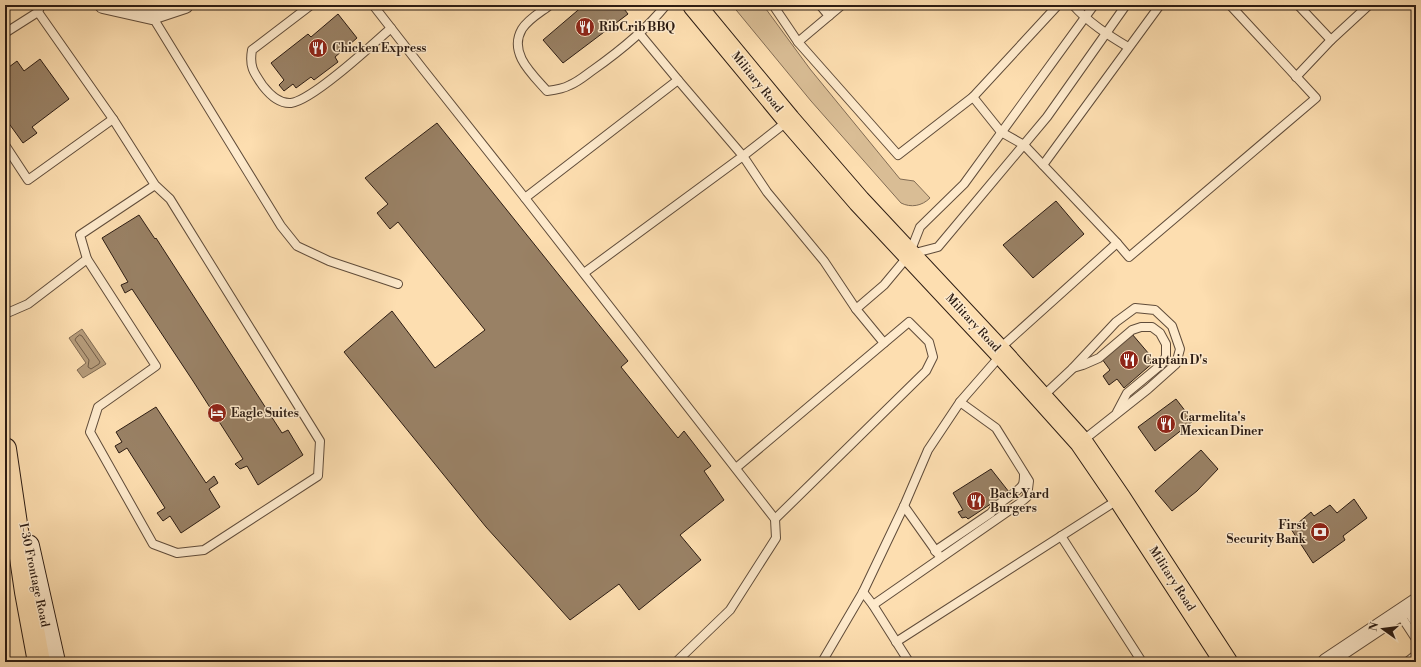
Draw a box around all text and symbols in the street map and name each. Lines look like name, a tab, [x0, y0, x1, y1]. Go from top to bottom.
restaurant icon: RibCrib BBQ	[574, 16, 596, 38]
place label: RibCrib BBQ	[599, 20, 675, 35]
restaurant icon: Chicken Express	[307, 37, 329, 59]
place label: Chicken Express	[332, 41, 427, 56]
street label: Military Road	[728, 48, 786, 116]
street label: Military Road	[942, 291, 1004, 355]
restaurant icon: Captain D's	[1118, 349, 1140, 371]
place label: Captain D's	[1143, 353, 1207, 368]
hotel icon: Eagle Suites	[206, 402, 228, 424]
place label: Eagle Suites	[231, 406, 299, 421]
place label: Carmelita's Mexican Diner	[1180, 410, 1264, 439]
restaurant icon: Carmelita's Mexican Diner	[1155, 413, 1177, 435]
place label: Back Yard Burgers	[990, 487, 1050, 516]
restaurant icon: Back Yard Burgers	[965, 490, 987, 512]
place label: First Security Bank	[1227, 518, 1307, 547]
bank icon: First Security Bank	[1309, 521, 1331, 543]
street label: I-30 Frontage Road	[16, 522, 52, 629]
street label: Military Road	[1146, 544, 1199, 614]
north arrow	[1363, 609, 1403, 649]
text: N	[1366, 621, 1382, 633]

